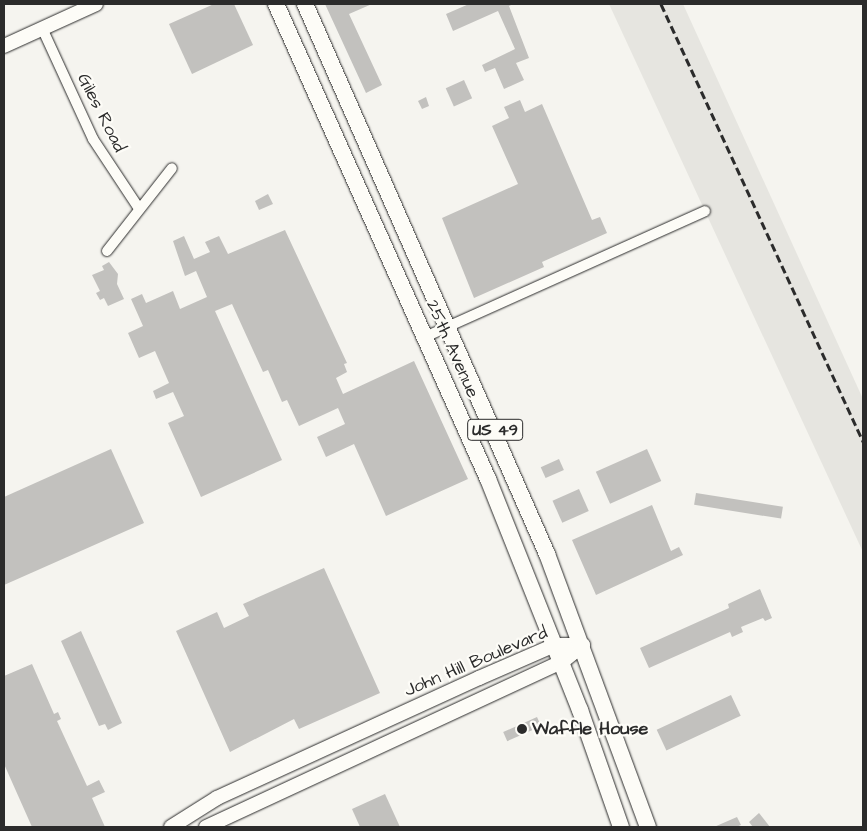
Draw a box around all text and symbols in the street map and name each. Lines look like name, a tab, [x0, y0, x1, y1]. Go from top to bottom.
street label: Giles Road	[72, 70, 130, 156]
street label: 25th Avenue	[421, 297, 483, 401]
road number: US 49	[466, 416, 524, 444]
street label: John Hill Boulevard	[401, 622, 551, 702]
place label: Waffle House	[532, 718, 648, 740]
marker: Waffle House	[516, 723, 528, 735]

